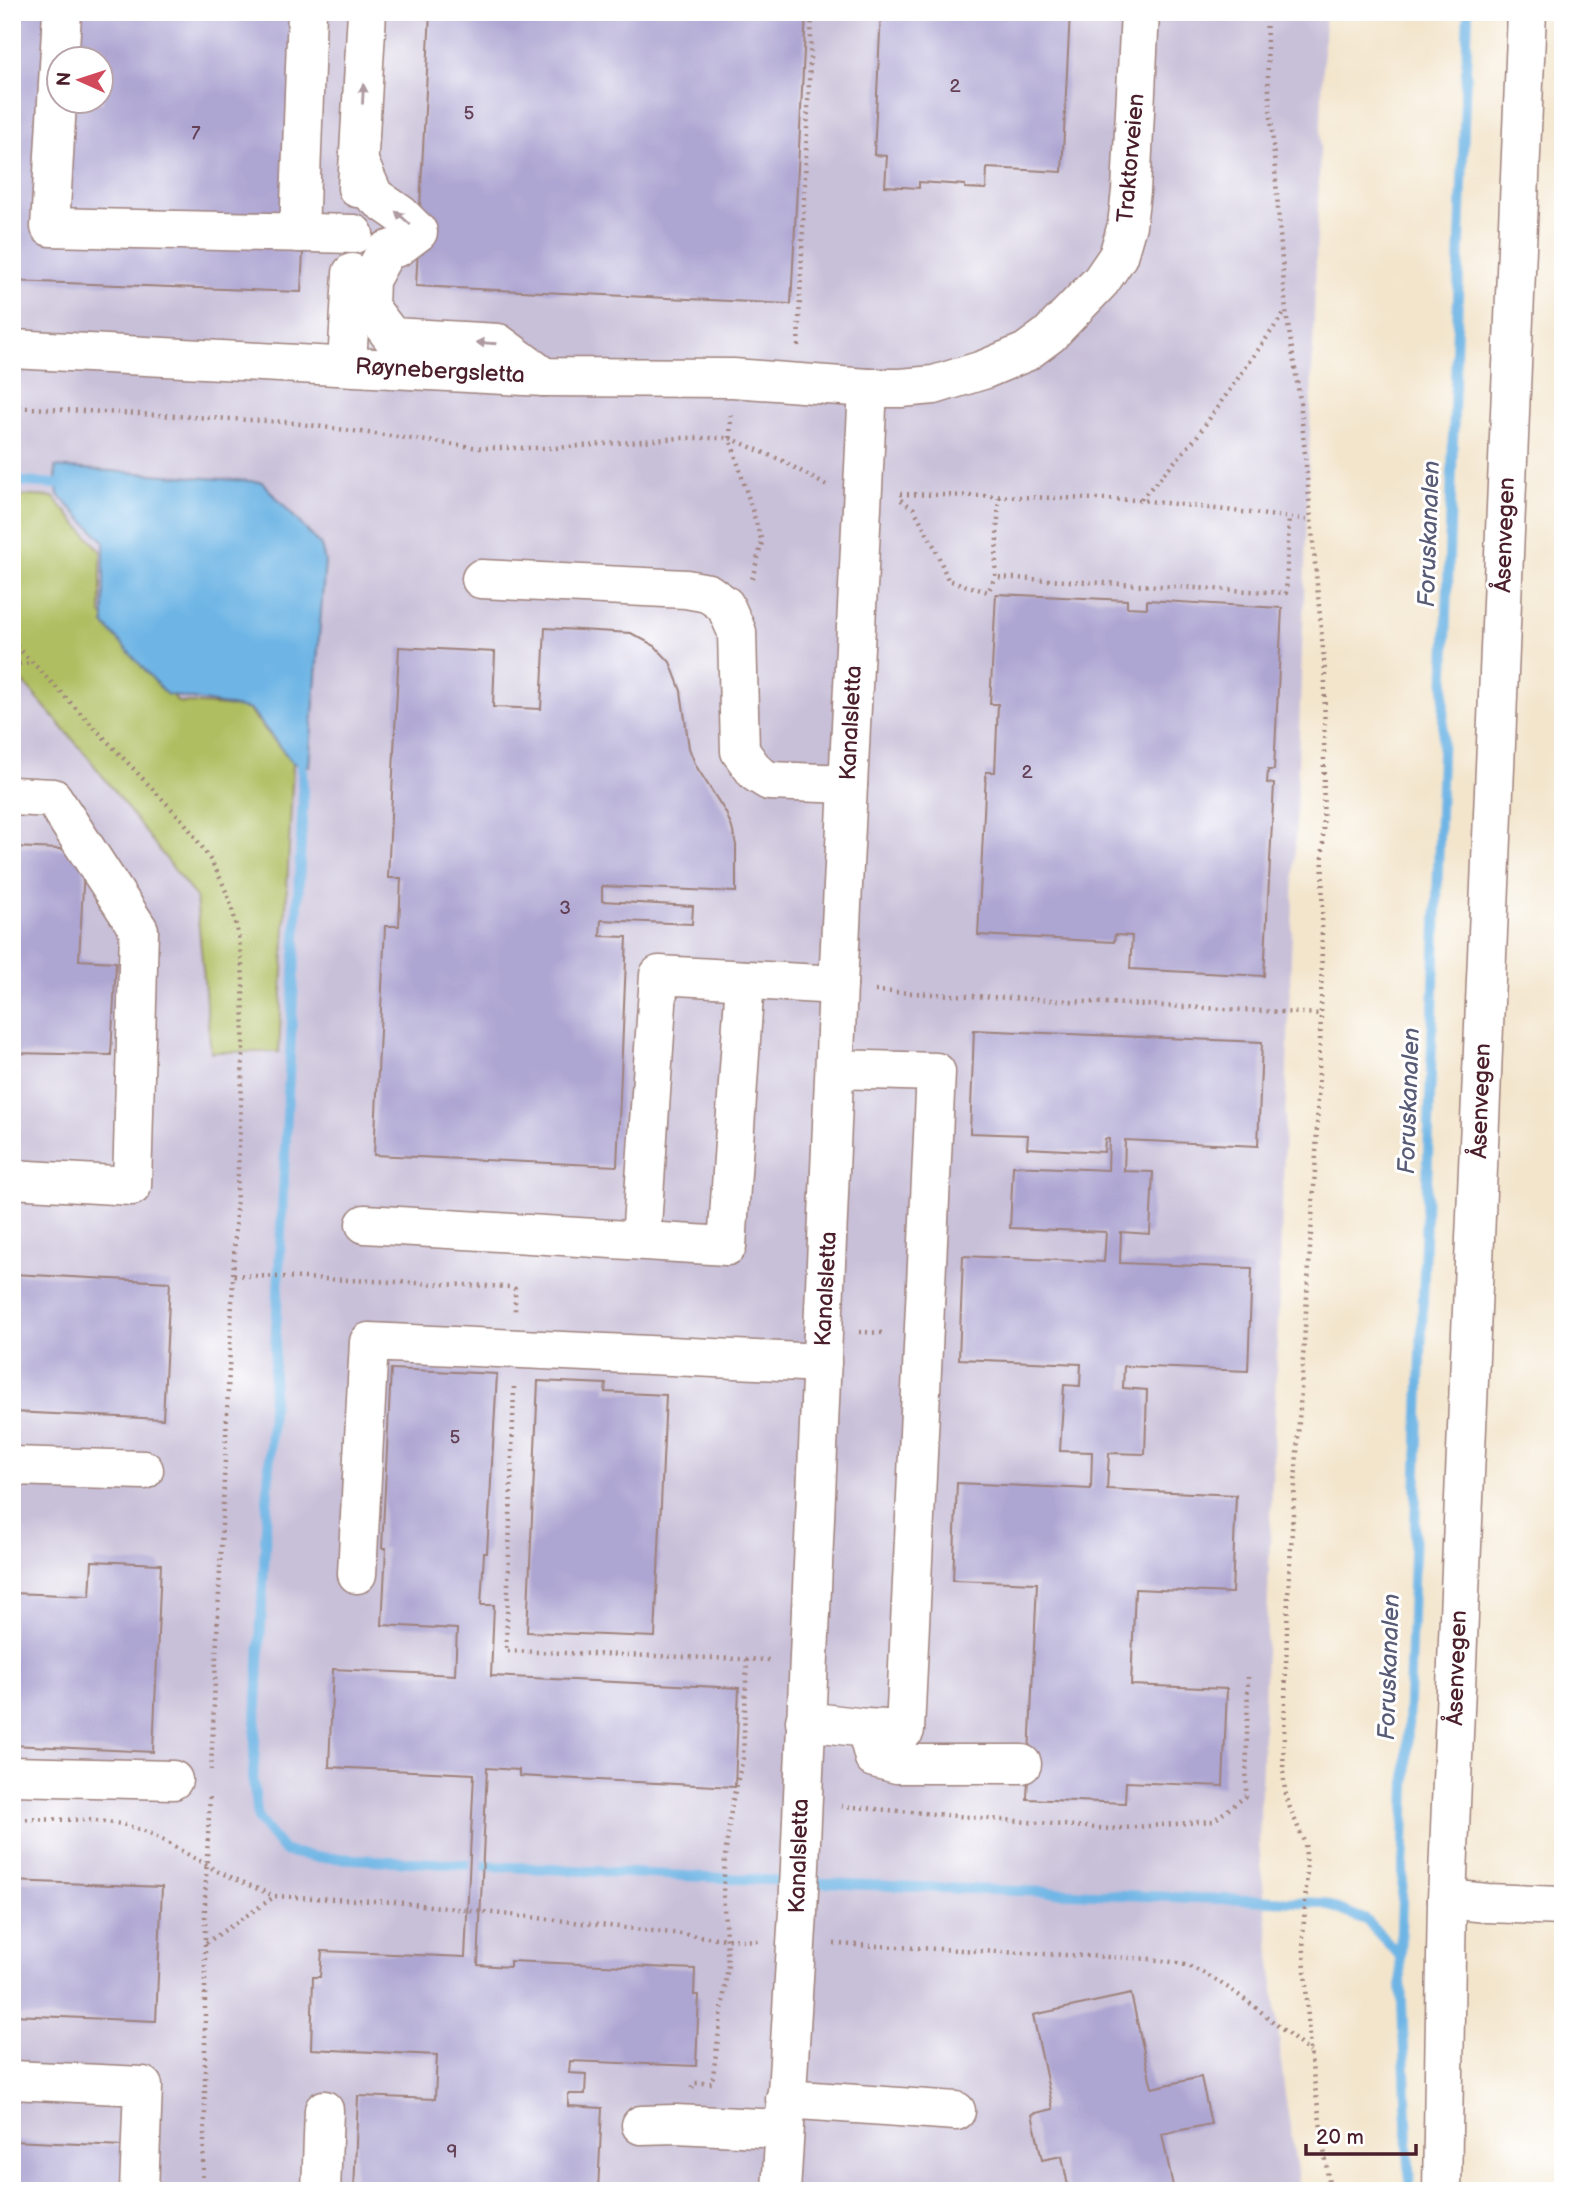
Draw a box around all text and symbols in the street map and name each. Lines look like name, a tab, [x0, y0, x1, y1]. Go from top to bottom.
north arrow	[46, 46, 116, 116]
text: N	[53, 71, 76, 87]
house number: 2	[949, 75, 961, 98]
one-way arrow	[358, 82, 369, 104]
street label: Traktorveien	[1111, 92, 1151, 224]
house number: 5	[464, 102, 475, 125]
house number: 7	[191, 122, 201, 145]
one-way arrow	[395, 210, 412, 226]
one-way arrow	[475, 337, 497, 348]
street label: Røynebergsletta	[354, 353, 526, 389]
water label: Foruskanalen	[1412, 460, 1446, 608]
street label: Åsenvegen	[1489, 477, 1521, 593]
street label: Kanalsletta	[834, 665, 868, 781]
house number: 2	[1021, 761, 1033, 784]
house number: 3	[559, 897, 571, 920]
water label: Foruskanalen	[1392, 1027, 1426, 1175]
street label: Åsenvegen	[1465, 1043, 1497, 1159]
street label: Kanalsletta	[809, 1231, 843, 1347]
house number: 5	[450, 1426, 461, 1449]
water label: Foruskanalen	[1372, 1593, 1406, 1741]
street label: Åsenvegen	[1441, 1610, 1473, 1726]
street label: Kanalsletta	[783, 1798, 815, 1914]
scale bar	[1306, 2112, 1416, 2156]
text: 20 m	[1316, 2125, 1364, 2150]
house number: 9	[447, 2141, 457, 2164]

